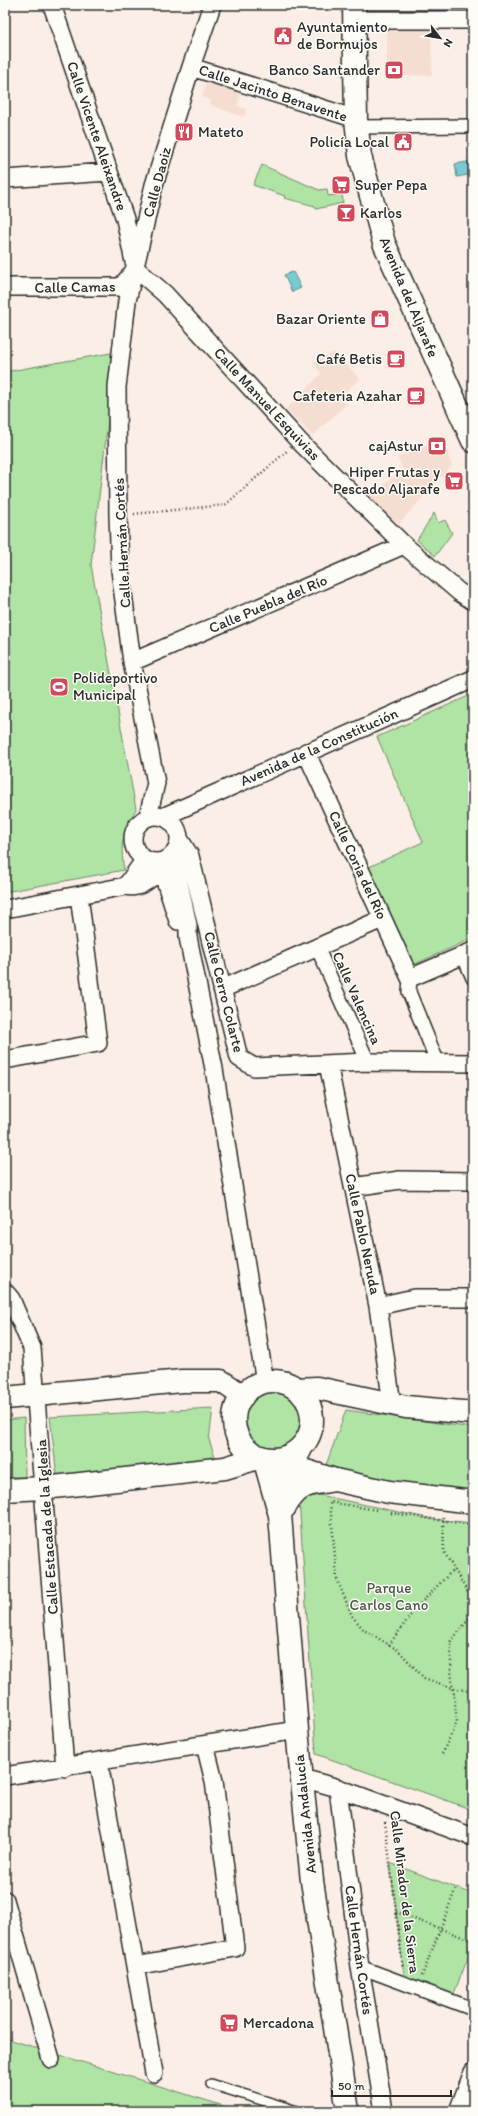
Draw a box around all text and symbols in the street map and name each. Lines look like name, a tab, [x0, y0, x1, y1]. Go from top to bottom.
place label: Ayuntamiento de Bormujos	[297, 18, 388, 53]
north arrow	[420, 18, 460, 58]
public building icon: Ayuntamiento de Bormujos	[272, 25, 294, 47]
text: N	[441, 36, 456, 49]
street label: Calle Vicente Aleixandre	[63, 59, 131, 213]
bank icon: Banco Santander	[383, 59, 405, 81]
street label: Calle Jacinto Benavente	[196, 60, 350, 126]
place label: Banco Santander	[269, 61, 380, 79]
restaurant icon: Mateto	[173, 121, 195, 143]
place label: Mateto	[198, 123, 244, 141]
public building icon: Policía Local	[392, 131, 414, 153]
place label: Policía Local	[309, 133, 390, 151]
street label: Calle Daoiz	[139, 145, 175, 219]
supermarket icon: Super Pepa	[330, 174, 352, 196]
place label: Super Pepa	[355, 176, 428, 194]
bar icon: Karlos	[335, 202, 357, 224]
place label: Karlos	[360, 204, 402, 222]
street label: Avenida del Aljarafe	[376, 234, 442, 360]
street label: Calle Camas	[34, 277, 116, 297]
shop icon: Bazar Oriente	[369, 308, 391, 330]
place label: Bazar Oriente	[276, 310, 366, 328]
street label: Calle Manuel Esquivias	[210, 344, 324, 464]
cafe icon: Café Betis	[385, 348, 407, 370]
place label: Café Betis	[316, 350, 382, 368]
cafe icon: Cafeteria Azahar	[405, 385, 427, 407]
place label: Cafeteria Azahar	[293, 387, 402, 405]
bank icon: cajAstur	[426, 435, 448, 457]
place label: cajAstur	[369, 437, 423, 455]
place label: Hiper Frutas y Pescado Aljarafe	[333, 463, 440, 498]
supermarket icon: Hiper Frutas y Pescado Aljarafe	[443, 470, 465, 492]
street label: Calle Hernán Cortés	[110, 477, 134, 609]
street label: Calle Puebla del Río	[206, 571, 330, 637]
place label: Polideportivo Municipal	[73, 669, 158, 704]
sports icon: Polideportivo Municipal	[48, 676, 70, 698]
street label: Avenida de la Constitución	[237, 704, 401, 790]
street label: Calle Coria del Río	[325, 808, 391, 922]
street label: Calle Cerro Colarte	[200, 929, 248, 1055]
street label: Calle Valencina	[328, 949, 386, 1047]
street label: Calle Pablo Neruda	[341, 1172, 385, 1296]
street label: Calle Estacada de la Iglesia	[32, 1439, 62, 1615]
park label: Parque Carlos Cano	[350, 1579, 428, 1614]
street label: Avenida Andalucía	[290, 1753, 320, 1874]
street label: Calle Mirador de la Sierra	[386, 1809, 424, 1975]
street label: Calle Hernán Cortés	[341, 1884, 377, 2016]
supermarket icon: Mercadona	[218, 2012, 240, 2034]
place label: Mercadona	[243, 2014, 314, 2032]
scale bar	[332, 2072, 451, 2098]
text: 50 m	[338, 2079, 364, 2093]

